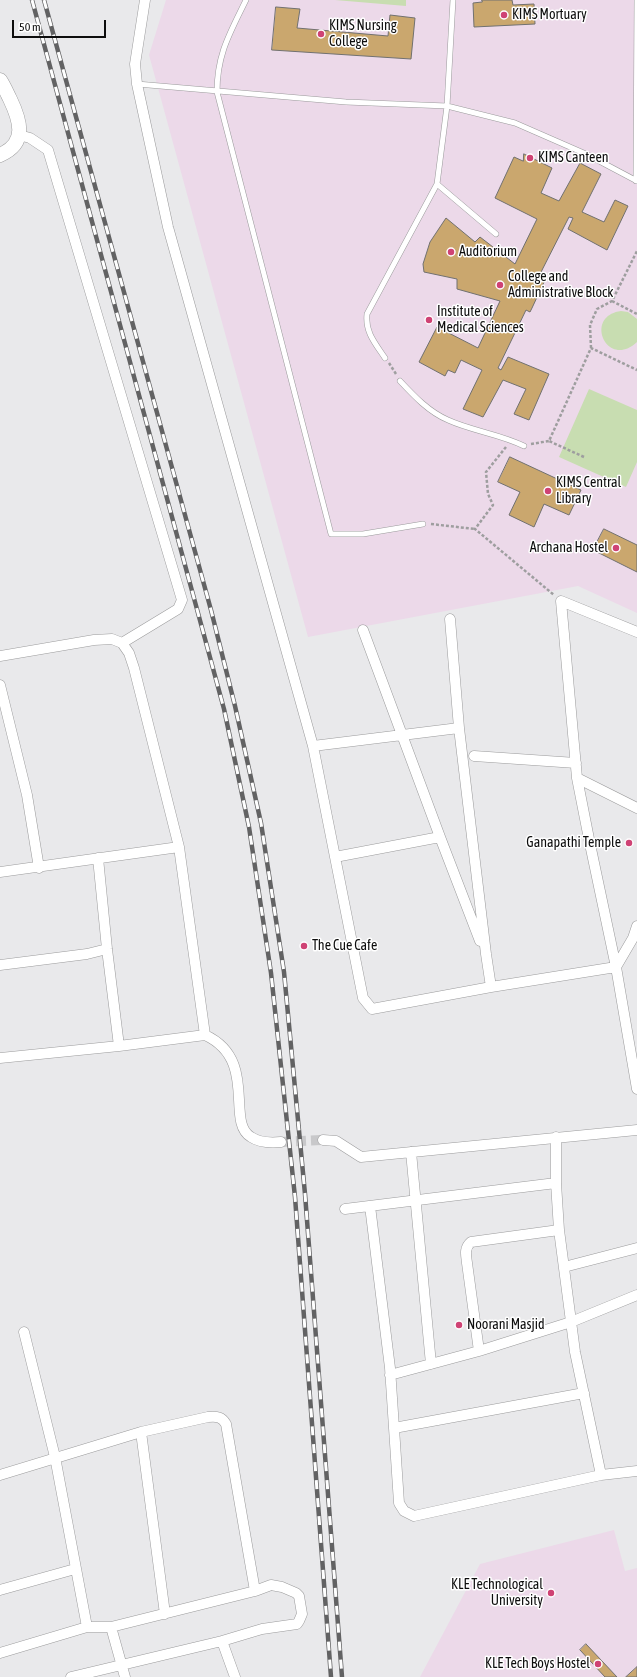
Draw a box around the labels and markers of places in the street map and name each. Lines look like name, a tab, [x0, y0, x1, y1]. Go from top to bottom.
place label: KIMS Mortuary	[512, 7, 587, 23]
marker: KIMS Mortuary	[499, 10, 509, 20]
place label: KIMS Nursing College	[329, 18, 397, 50]
marker: KIMS Nursing College	[316, 29, 326, 39]
place label: KIMS Canteen	[538, 150, 609, 166]
marker: KIMS Canteen	[525, 153, 535, 163]
place label: Auditorium	[459, 244, 517, 260]
marker: Auditorium	[446, 247, 456, 257]
place label: College and Administrative Block	[508, 269, 613, 302]
marker: College and Administrative Block	[495, 280, 505, 290]
place label: Institute of Medical Sciences	[437, 304, 524, 336]
marker: Institute of Medical Sciences	[424, 315, 434, 325]
place label: KIMS Central Library	[556, 475, 621, 508]
marker: KIMS Central Library	[543, 486, 553, 496]
place label: Archana Hostel	[530, 540, 608, 556]
marker: Archana Hostel	[611, 543, 621, 553]
place label: Ganapathi Temple	[526, 835, 621, 851]
marker: Ganapathi Temple	[624, 838, 634, 848]
place label: The Cue Cafe	[312, 938, 377, 954]
marker: The Cue Cafe	[299, 941, 309, 951]
place label: Noorani Masjid	[467, 1317, 545, 1333]
marker: Noorani Masjid	[454, 1320, 464, 1330]
place label: KLE Technological University	[451, 1577, 543, 1610]
marker: KLE Technological University	[546, 1588, 556, 1598]
place label: KLE Tech Boys Hostel	[485, 1656, 590, 1672]
marker: KLE Tech Boys Hostel	[593, 1659, 603, 1669]

